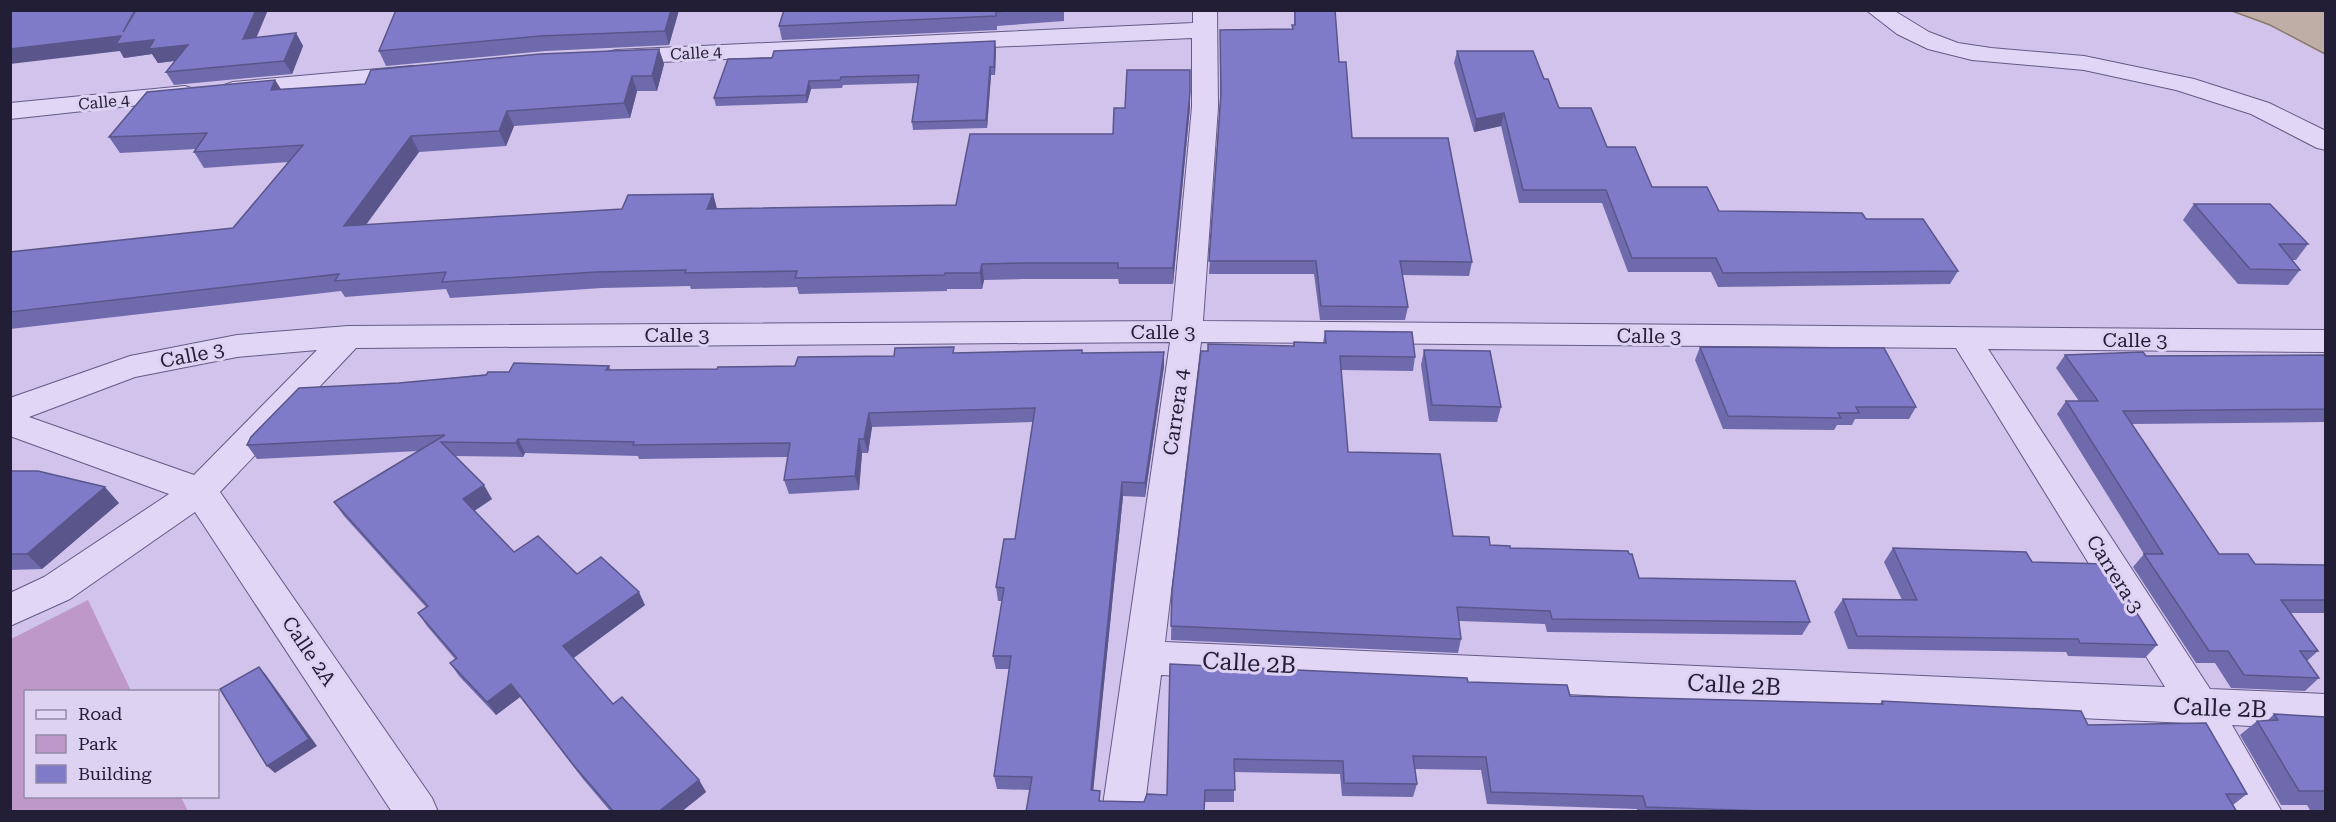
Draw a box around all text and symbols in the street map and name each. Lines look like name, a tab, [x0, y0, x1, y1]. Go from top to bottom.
street label: Calle 4	[670, 42, 722, 64]
street label: Calle 4	[77, 90, 131, 114]
street label: Calle 3	[1131, 320, 1195, 344]
street label: Calle 3	[645, 323, 709, 347]
street label: Calle 3	[1616, 323, 1682, 349]
street label: Calle 3	[2103, 328, 2167, 352]
street label: Calle 3	[158, 337, 226, 373]
street label: Carrera 4	[1158, 366, 1194, 457]
street label: Carrera 3	[2082, 531, 2148, 617]
street label: Calle 2A	[277, 612, 341, 690]
street label: Calle 2B	[1201, 647, 1297, 679]
street label: Calle 2B	[1686, 669, 1782, 701]
legend	[24, 690, 219, 798]
street label: Calle 2B	[2173, 692, 2267, 724]
text: Road	[78, 703, 123, 724]
text: Park	[78, 733, 118, 754]
text: Building	[78, 763, 152, 784]

